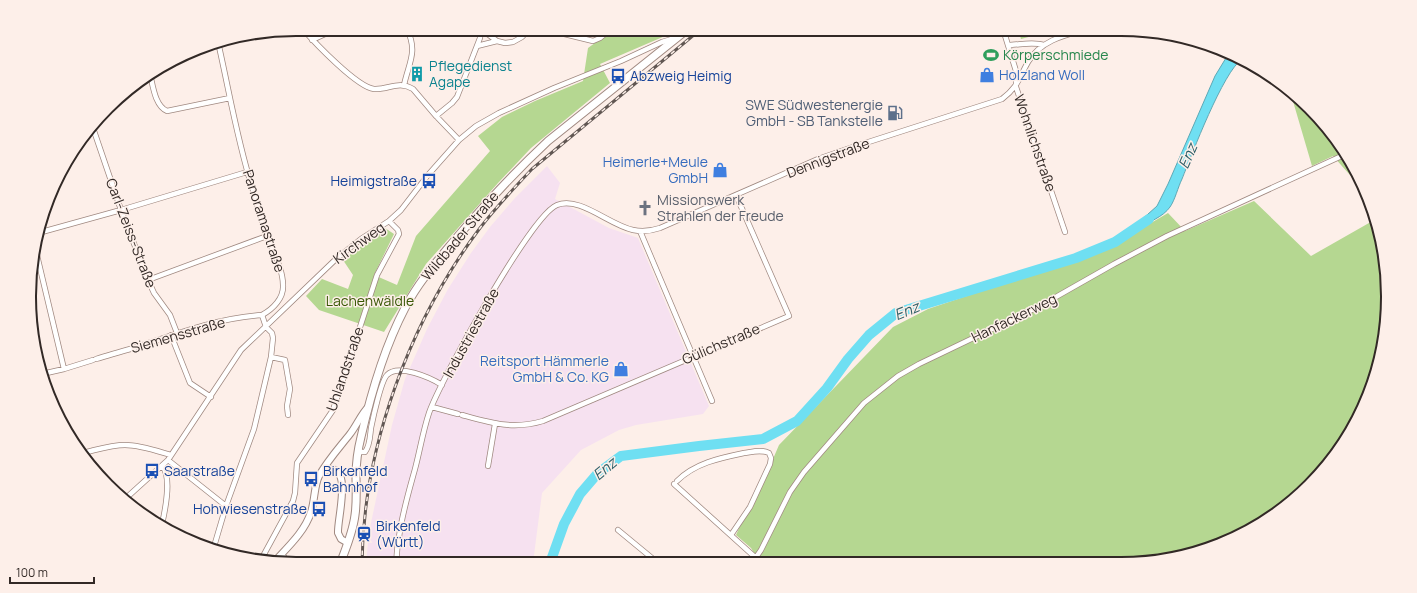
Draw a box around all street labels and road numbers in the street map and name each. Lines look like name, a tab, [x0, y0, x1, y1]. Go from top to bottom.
street label: Wohnlichstraße	[1010, 92, 1061, 194]
street label: Dennigstraße	[784, 133, 872, 182]
street label: Panoramastraße	[239, 167, 290, 275]
street label: Carl-Zeiss-Straße	[102, 175, 161, 290]
street label: Wildbader Straße	[417, 187, 503, 284]
street label: Kirchweg	[329, 217, 388, 268]
street label: Industriestraße	[438, 285, 503, 381]
street label: Hanfackerweg	[968, 289, 1060, 346]
street label: Siemensstraße	[128, 312, 227, 357]
street label: Gülichstraße	[679, 319, 763, 368]
street label: Uhlandstraße	[321, 324, 368, 413]

